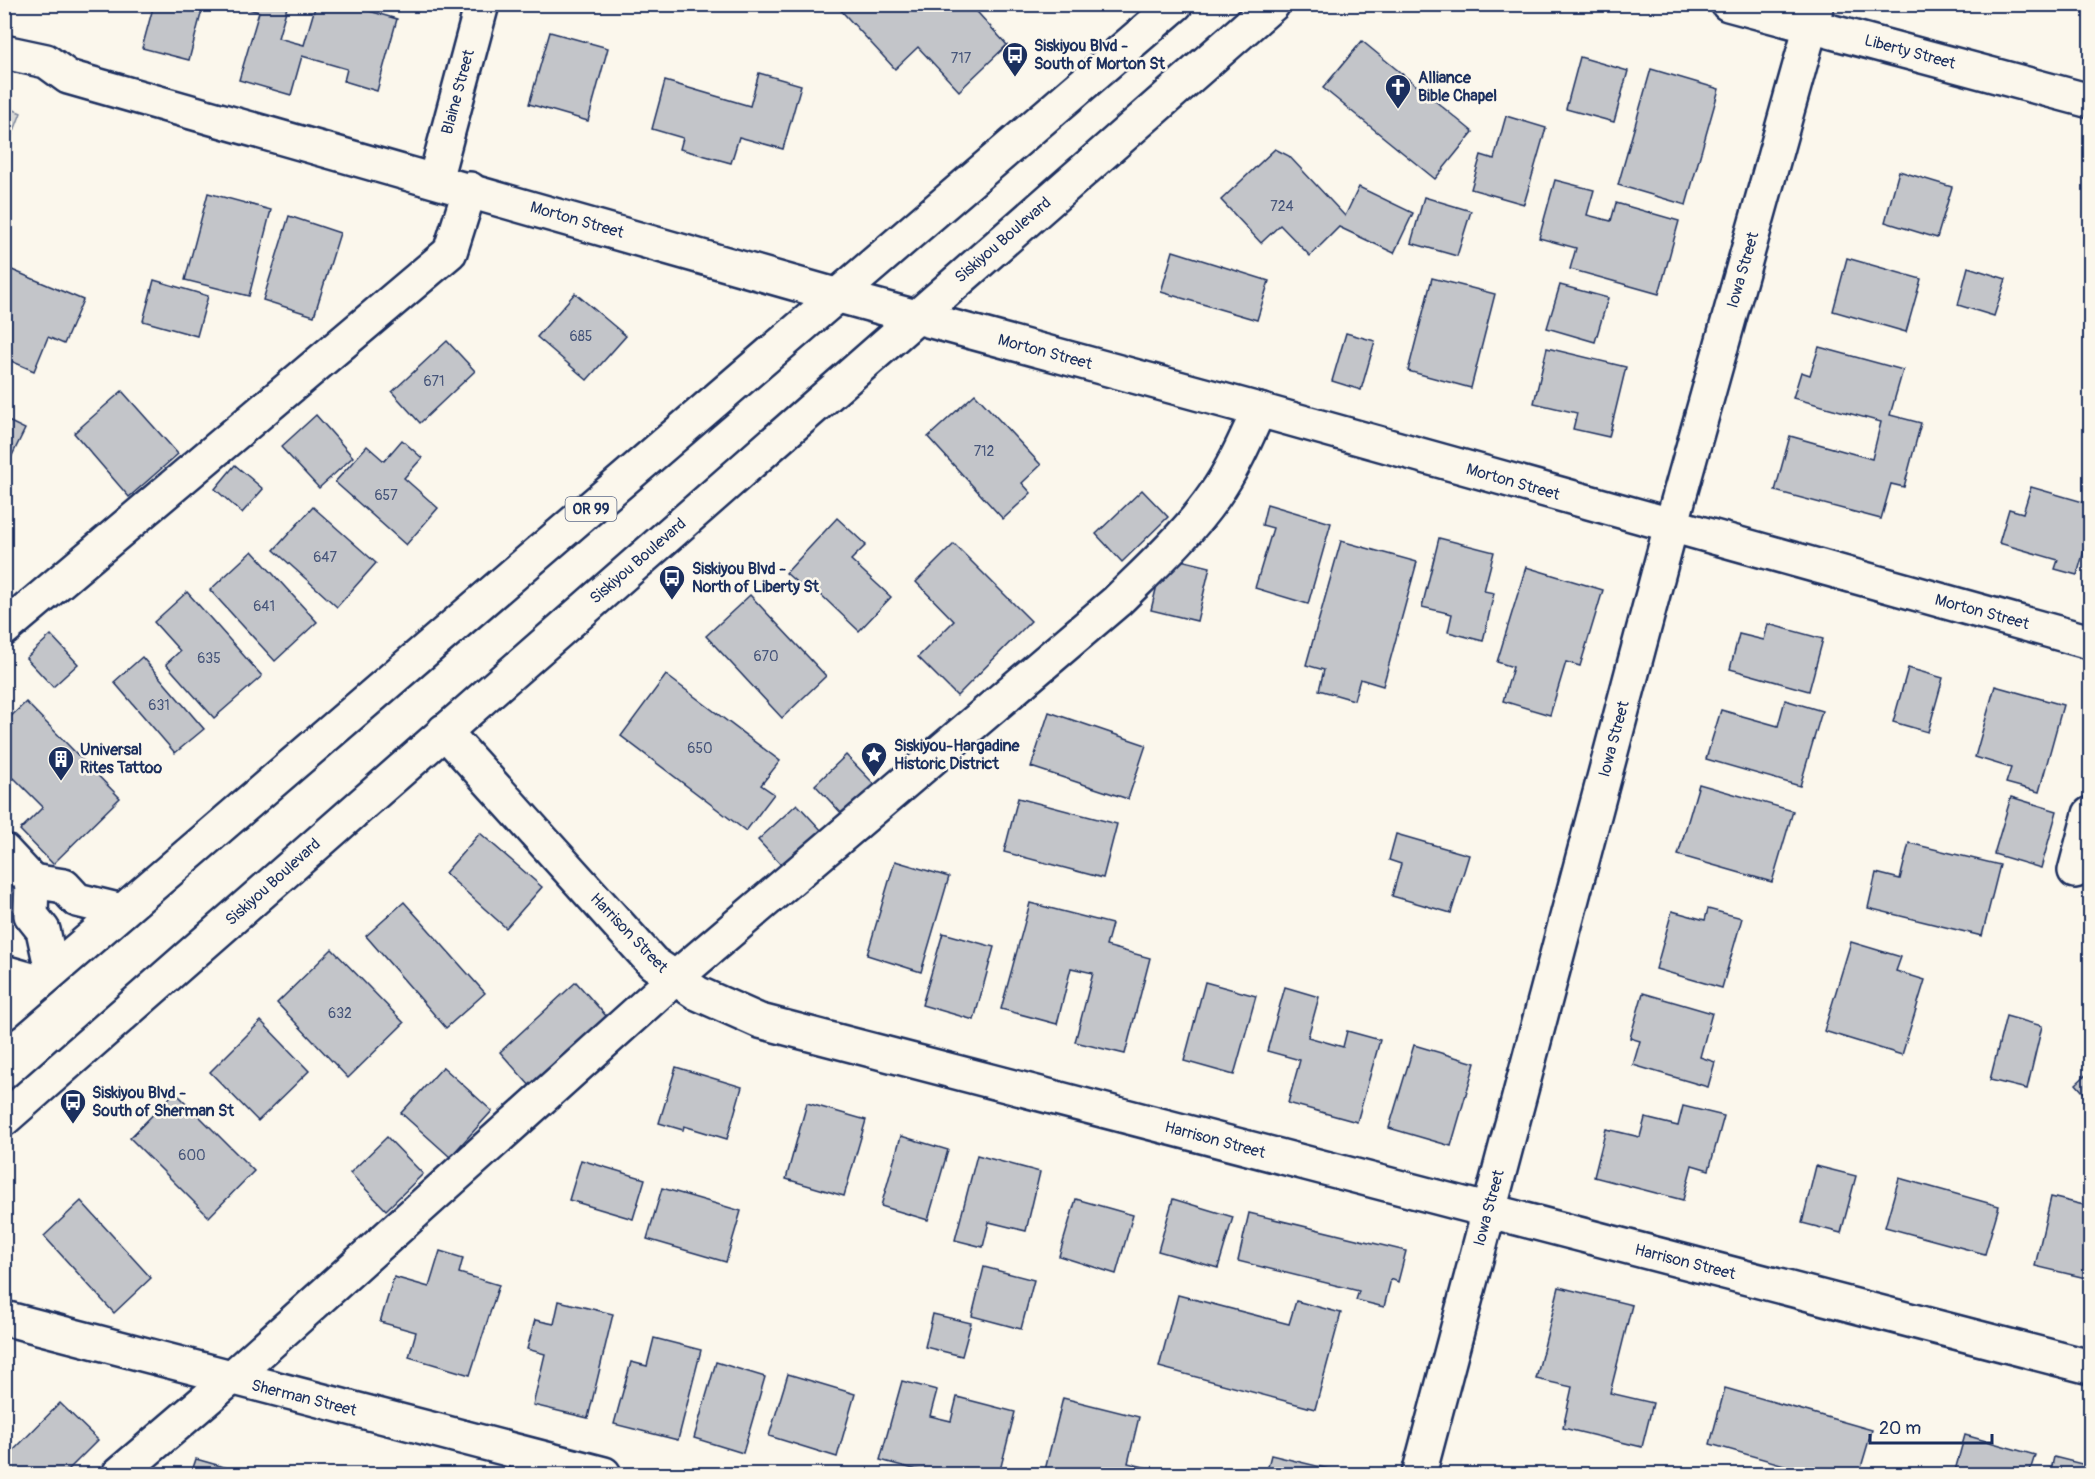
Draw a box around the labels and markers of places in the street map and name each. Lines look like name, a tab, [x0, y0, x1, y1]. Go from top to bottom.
place label: Siskiyou Blvd - South of Morton St	[1034, 36, 1166, 74]
bus stop icon: Siskiyou Blvd - South of Morton St	[1000, 40, 1030, 78]
place label: Alliance Bible Chapel	[1418, 68, 1497, 106]
church icon: Alliance Bible Chapel	[1383, 72, 1413, 110]
place label: Siskiyou Blvd - North of Liberty St	[692, 559, 820, 597]
bus stop icon: Siskiyou Blvd - North of Liberty St	[657, 563, 687, 601]
place label: Siskiyou-Hargadine Historic District	[894, 736, 1020, 774]
place label: Universal Rites Tattoo	[80, 740, 162, 778]
place icon: Siskiyou-Hargadine Historic District	[859, 740, 889, 778]
building icon: Universal Rites Tattoo	[46, 744, 76, 782]
place label: Siskiyou Blvd - South of Sherman St	[92, 1083, 234, 1121]
bus stop icon: Siskiyou Blvd - South of Sherman St	[58, 1087, 88, 1125]

